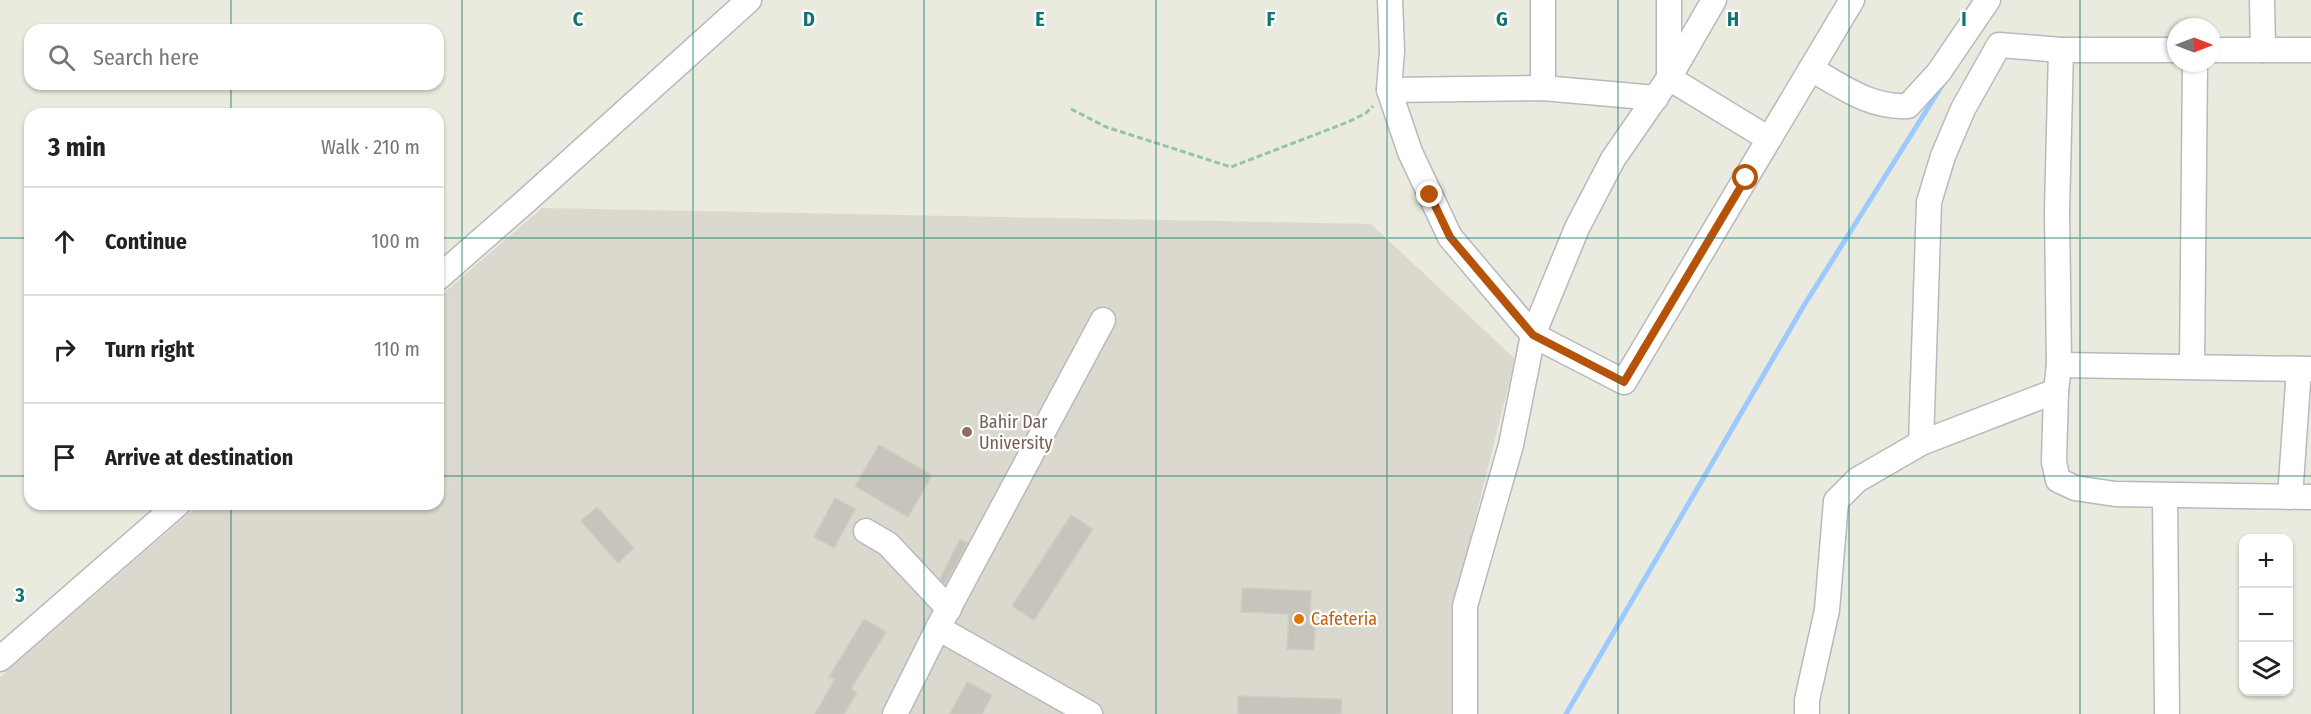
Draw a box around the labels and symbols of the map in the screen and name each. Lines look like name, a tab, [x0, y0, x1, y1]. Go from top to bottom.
text: C	[573, 7, 584, 31]
text: D	[803, 7, 815, 31]
text: E	[1035, 7, 1045, 31]
text: F	[1267, 7, 1276, 31]
text: G	[1496, 7, 1508, 31]
text: H	[1727, 7, 1739, 31]
text: I	[1961, 7, 1967, 31]
north arrow	[2167, 18, 2221, 72]
route start	[1732, 164, 1758, 190]
route end	[1416, 181, 1442, 207]
place label: Bahir Dar University	[979, 411, 1053, 454]
marker: Bahir Dar University	[960, 425, 974, 439]
text: 3	[14, 583, 25, 607]
place label: Cafeteria	[1311, 608, 1377, 630]
marker: Cafeteria	[1292, 612, 1306, 626]

